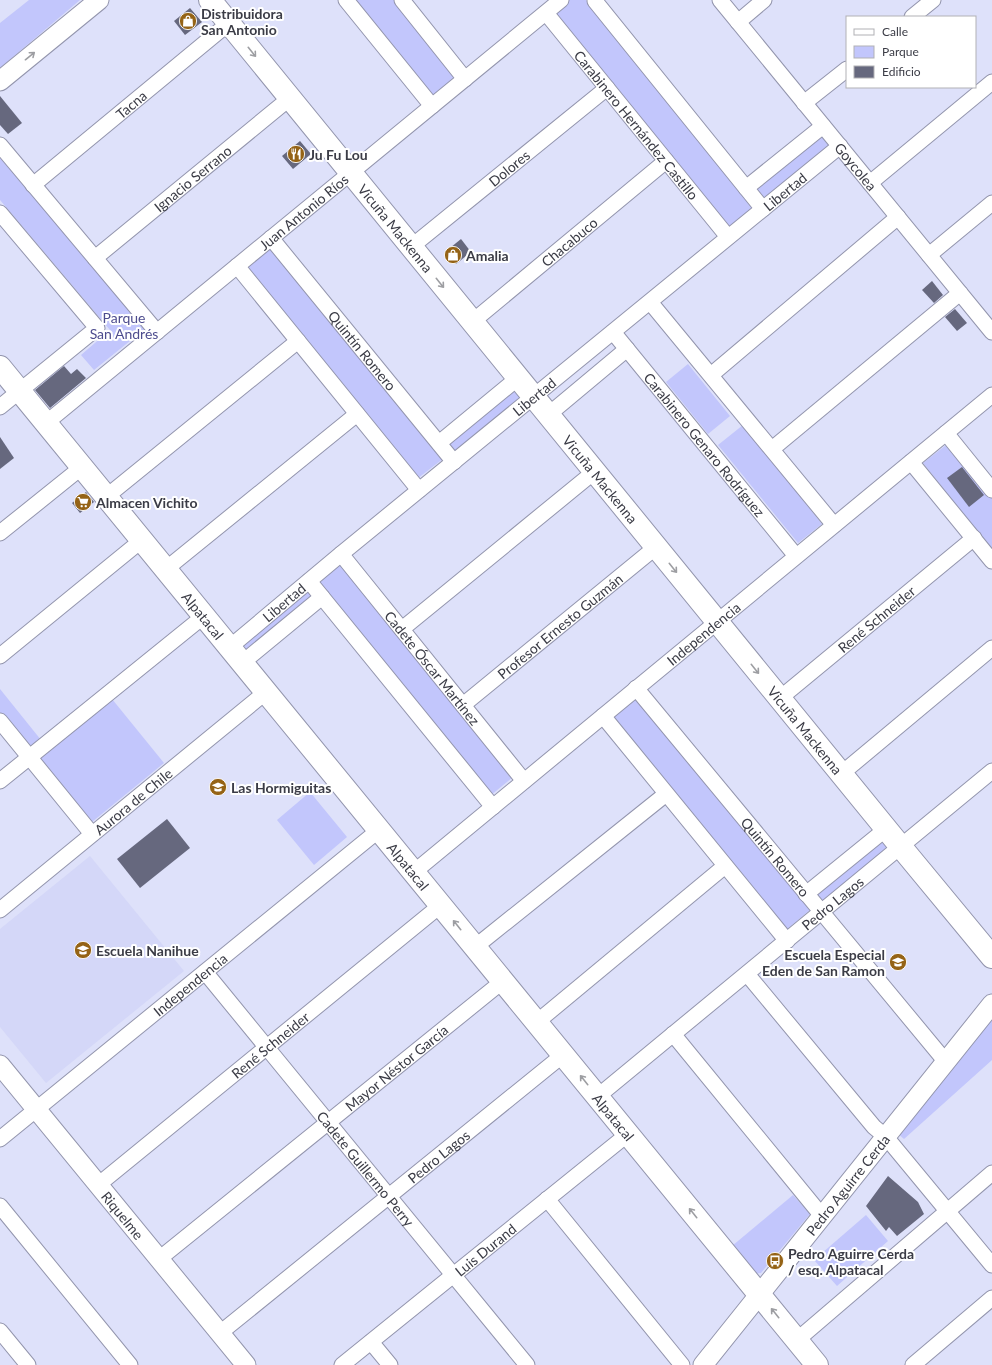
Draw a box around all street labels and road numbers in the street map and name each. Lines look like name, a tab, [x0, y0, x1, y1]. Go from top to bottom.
street label: Carabinero Hernández Castillo	[571, 47, 703, 203]
street label: Tacna	[112, 86, 150, 122]
street label: Goycolea	[832, 139, 881, 194]
street label: Ignacio Serrano	[150, 141, 235, 215]
street label: Dolores	[485, 146, 533, 189]
street label: Libertad	[760, 169, 810, 214]
street label: Juan Antonio Ríos	[255, 170, 351, 253]
street label: Vicuña Mackenna	[355, 180, 437, 275]
street label: Chacabuco	[537, 213, 601, 270]
street label: Quintín Romero	[325, 307, 400, 394]
street label: Carabinero Genaro Rodríguez	[641, 369, 769, 520]
street label: Libertad	[509, 374, 559, 419]
street label: Vicuña Mackenna	[560, 431, 642, 526]
street label: Profesor Ernesto Guzmán	[494, 570, 626, 682]
street label: Libertad	[259, 579, 309, 625]
street label: René Schneider	[834, 582, 918, 656]
street label: Alpatacal	[179, 588, 228, 643]
street label: Independencia	[663, 598, 743, 669]
street label: Cadete Óscar Martínez	[382, 607, 484, 728]
street label: Vicuña Mackenna	[764, 682, 847, 778]
street label: Aurora de Chile	[91, 764, 175, 838]
street label: Quintín Romero	[738, 813, 814, 900]
street label: Alpatacal	[384, 839, 433, 893]
street label: Pedro Lagos	[798, 872, 867, 933]
street label: Independencia	[150, 949, 230, 1019]
street label: René Schneider	[228, 1008, 312, 1081]
street label: Mayor Néstor García	[341, 1021, 451, 1114]
street label: Alpatacal	[589, 1090, 638, 1144]
street label: Cadete Guillermo Perry	[314, 1107, 419, 1230]
street label: Pedro Lagos	[404, 1126, 473, 1186]
street label: Pedro Aguirre Cerda	[802, 1131, 893, 1239]
street label: Riquelme	[98, 1187, 148, 1243]
street label: Luis Durand	[451, 1220, 519, 1279]

